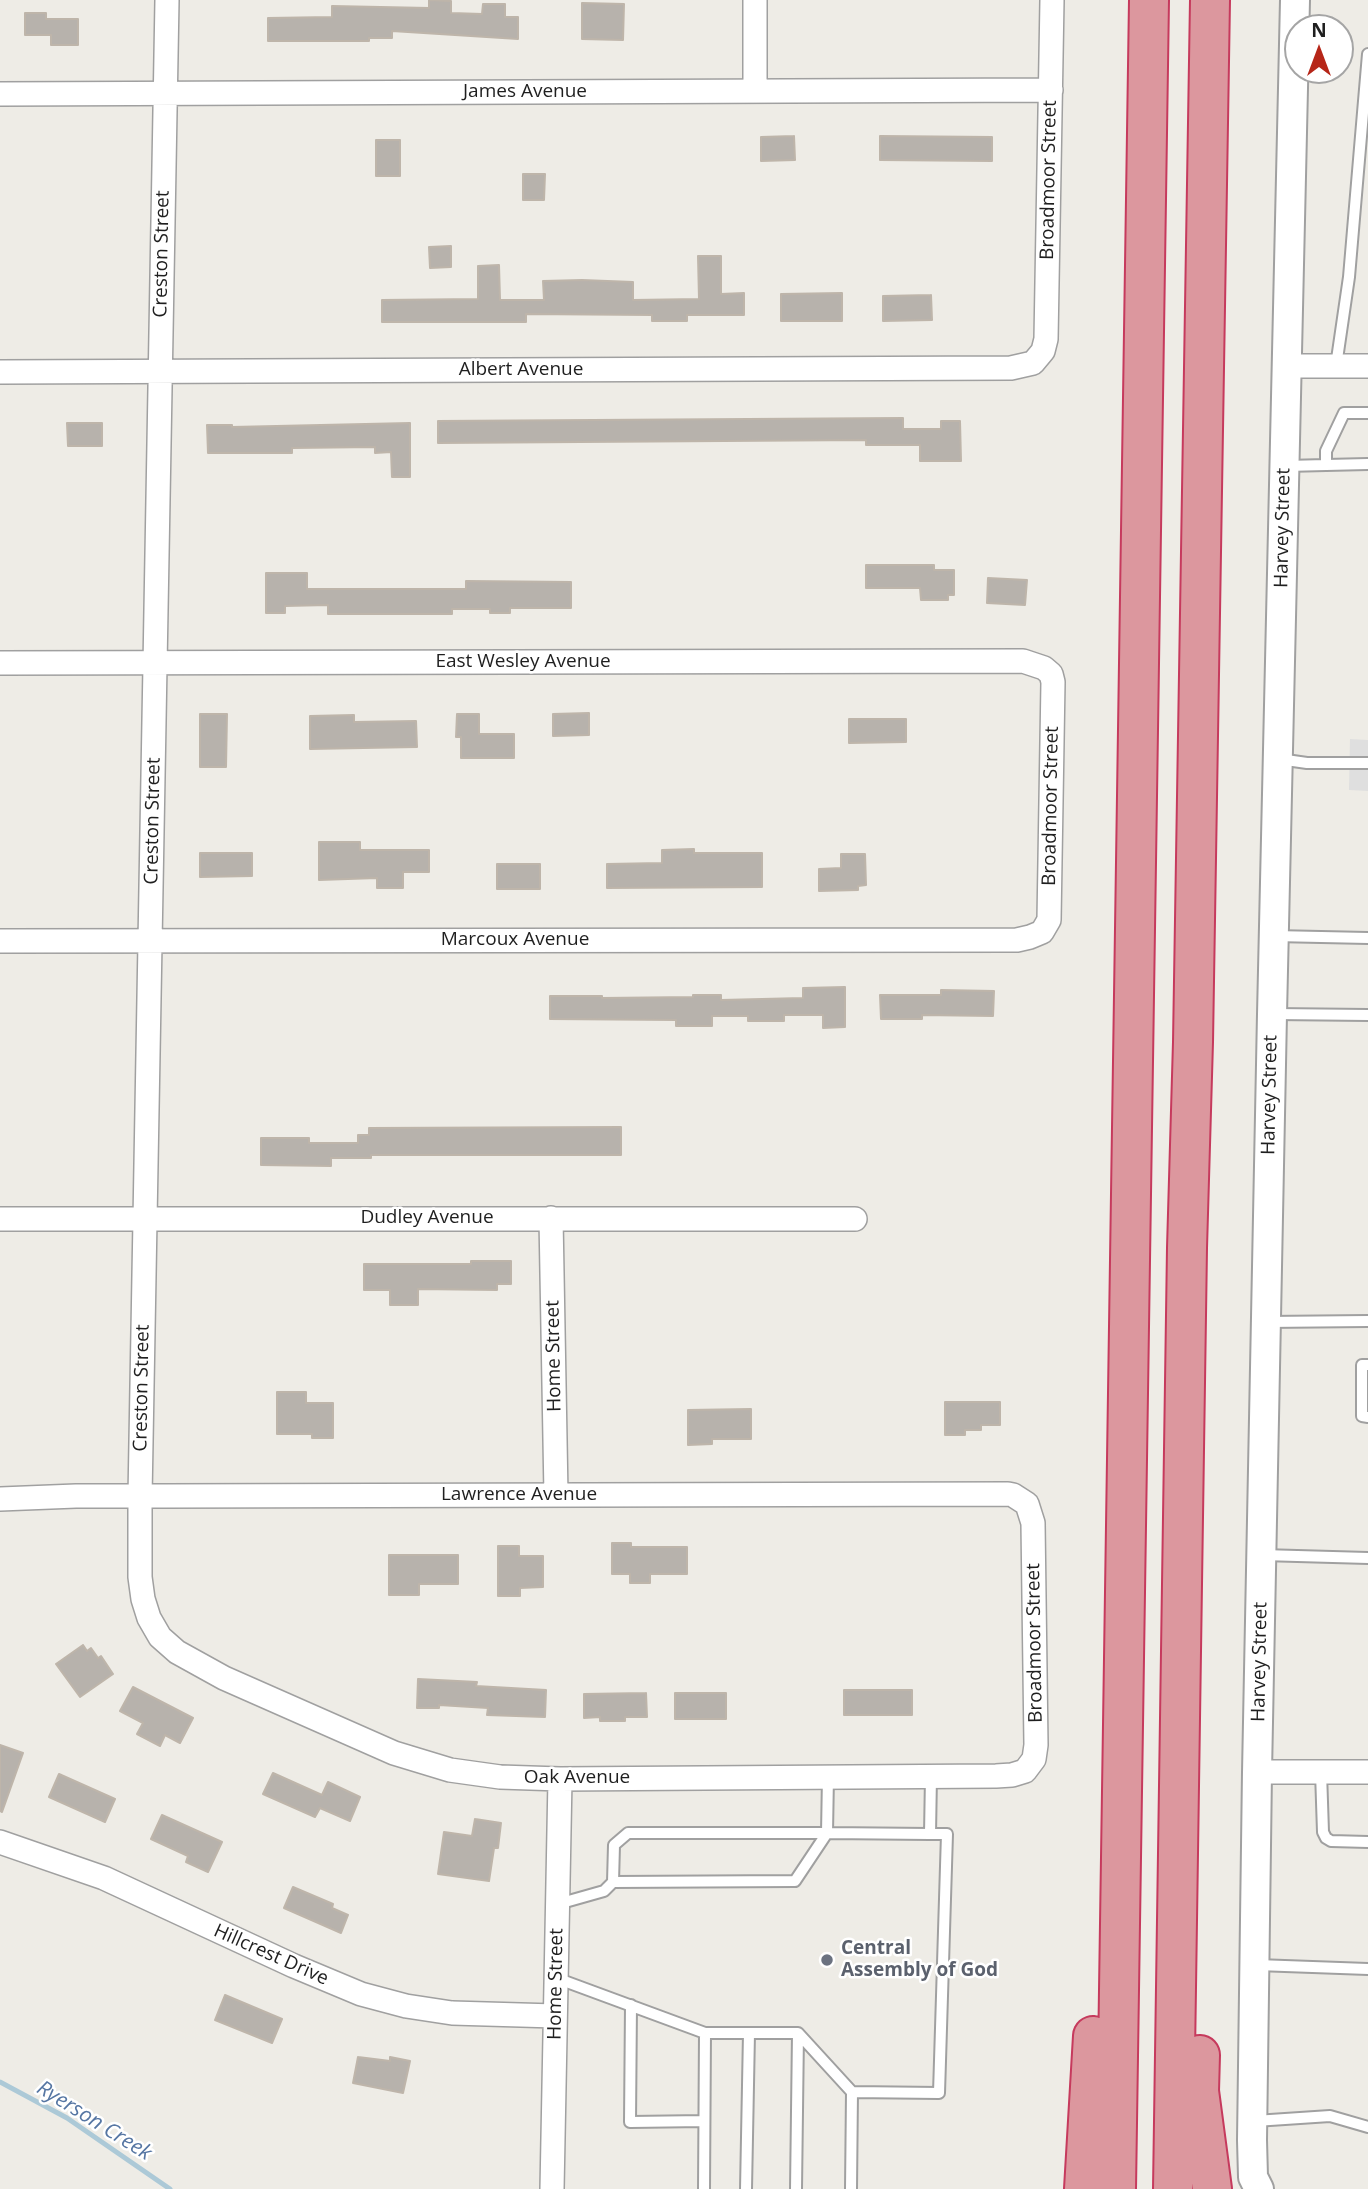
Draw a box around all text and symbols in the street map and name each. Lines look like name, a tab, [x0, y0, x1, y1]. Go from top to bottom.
north arrow	[1284, 14, 1354, 84]
text: N	[1311, 17, 1327, 43]
street label: James Avenue	[463, 81, 587, 103]
street label: Broadmoor Street	[1036, 100, 1062, 260]
street label: Creston Street	[149, 190, 175, 318]
street label: Albert Avenue	[459, 359, 583, 381]
street label: Harvey Street	[1271, 468, 1295, 588]
street label: East Wesley Avenue	[435, 651, 611, 673]
street label: Broadmoor Street	[1038, 726, 1064, 886]
street label: Creston Street	[140, 757, 166, 885]
street label: Marcoux Avenue	[441, 929, 589, 951]
street label: Harvey Street	[1258, 1035, 1282, 1155]
street label: Dudley Avenue	[360, 1207, 494, 1229]
street label: Home Street	[542, 1300, 566, 1412]
street label: Creston Street	[129, 1324, 155, 1452]
street label: Lawrence Avenue	[441, 1484, 597, 1506]
street label: Broadmoor Street	[1022, 1563, 1048, 1723]
street label: Harvey Street	[1248, 1602, 1272, 1722]
street label: Oak Avenue	[524, 1767, 630, 1789]
street label: Hillcrest Drive	[210, 1920, 332, 1990]
street label: Home Street	[544, 1928, 568, 2040]
place label: Central Assembly of God	[841, 1938, 998, 1982]
marker: Central Assembly of God	[819, 1952, 835, 1968]
water label: Ryerson Creek	[32, 2076, 156, 2166]

